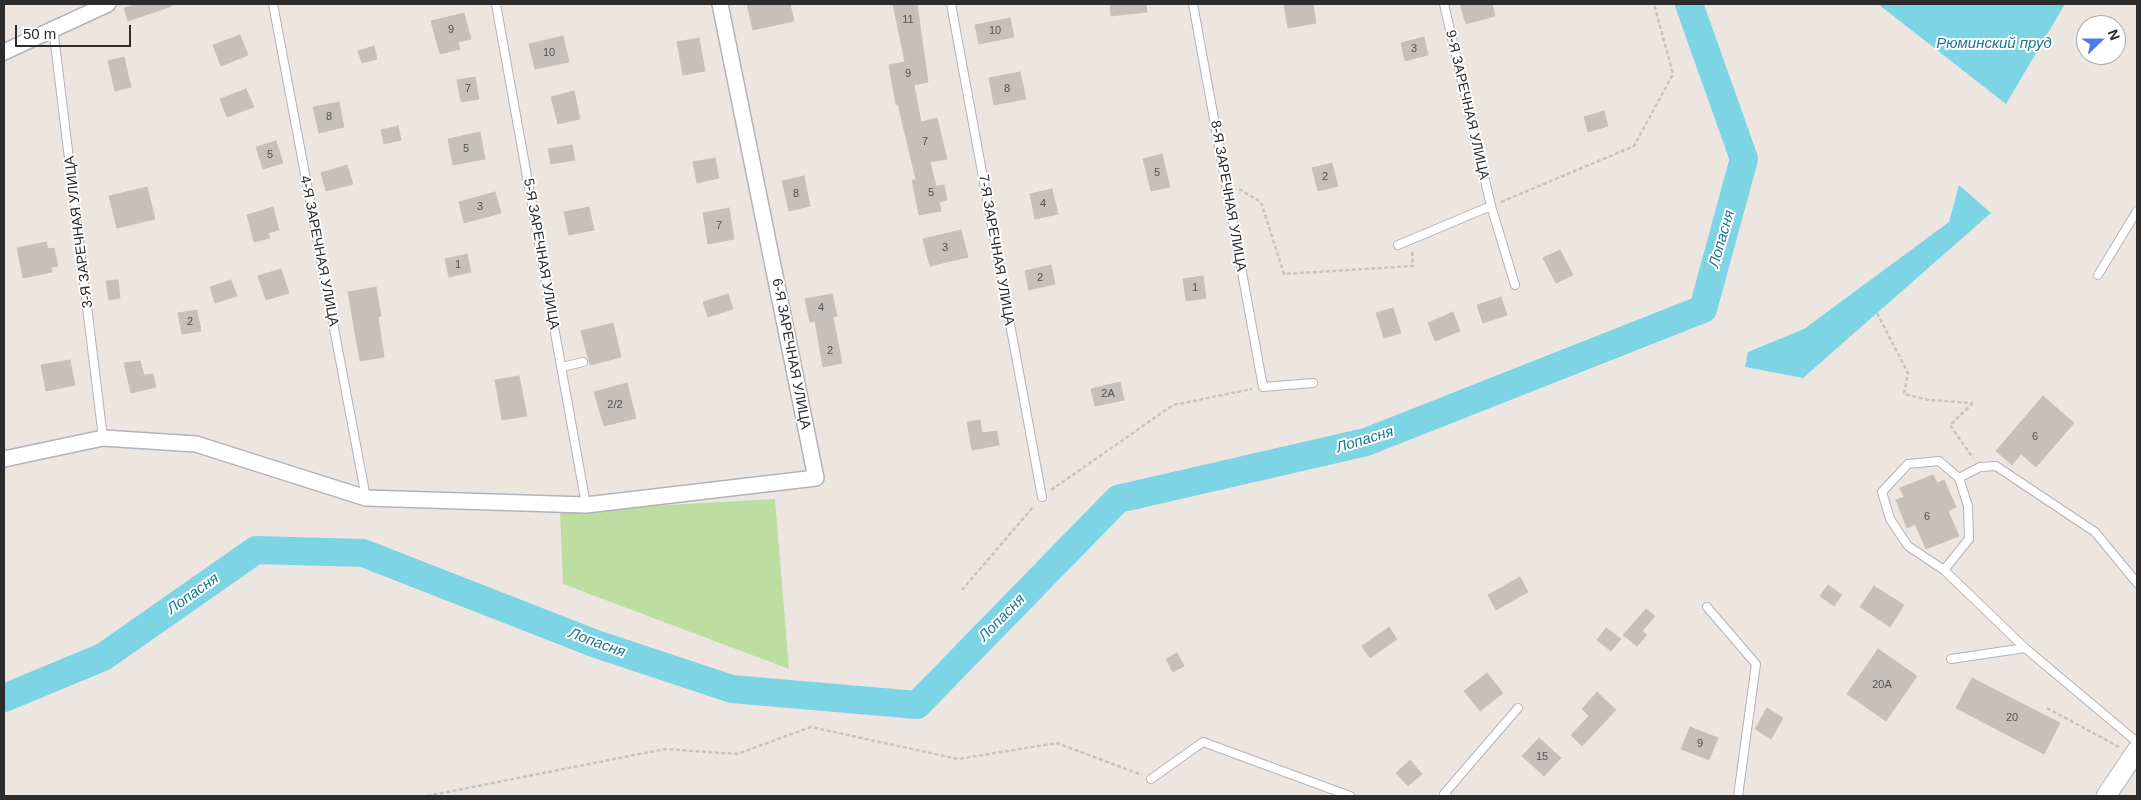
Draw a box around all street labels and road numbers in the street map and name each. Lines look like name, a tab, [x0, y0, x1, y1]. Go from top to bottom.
street label: 9-Я ЗАРЕЧНАЯ УЛИЦА	[1442, 29, 1492, 181]
street label: 8-Я ЗАРЕЧНАЯ УЛИЦА	[1206, 119, 1250, 273]
street label: 3-Я ЗАРЕЧНАЯ УЛИЦА	[61, 155, 97, 309]
street label: 7-Я ЗАРЕЧНАЯ УЛИЦА	[974, 173, 1018, 327]
street label: 4-Я ЗАРЕЧНАЯ УЛИЦА	[296, 174, 342, 328]
street label: 5-Я ЗАРЕЧНАЯ УЛИЦА	[519, 177, 563, 331]
street label: 6-Я ЗАРЕЧНАЯ УЛИЦА	[768, 277, 814, 431]

